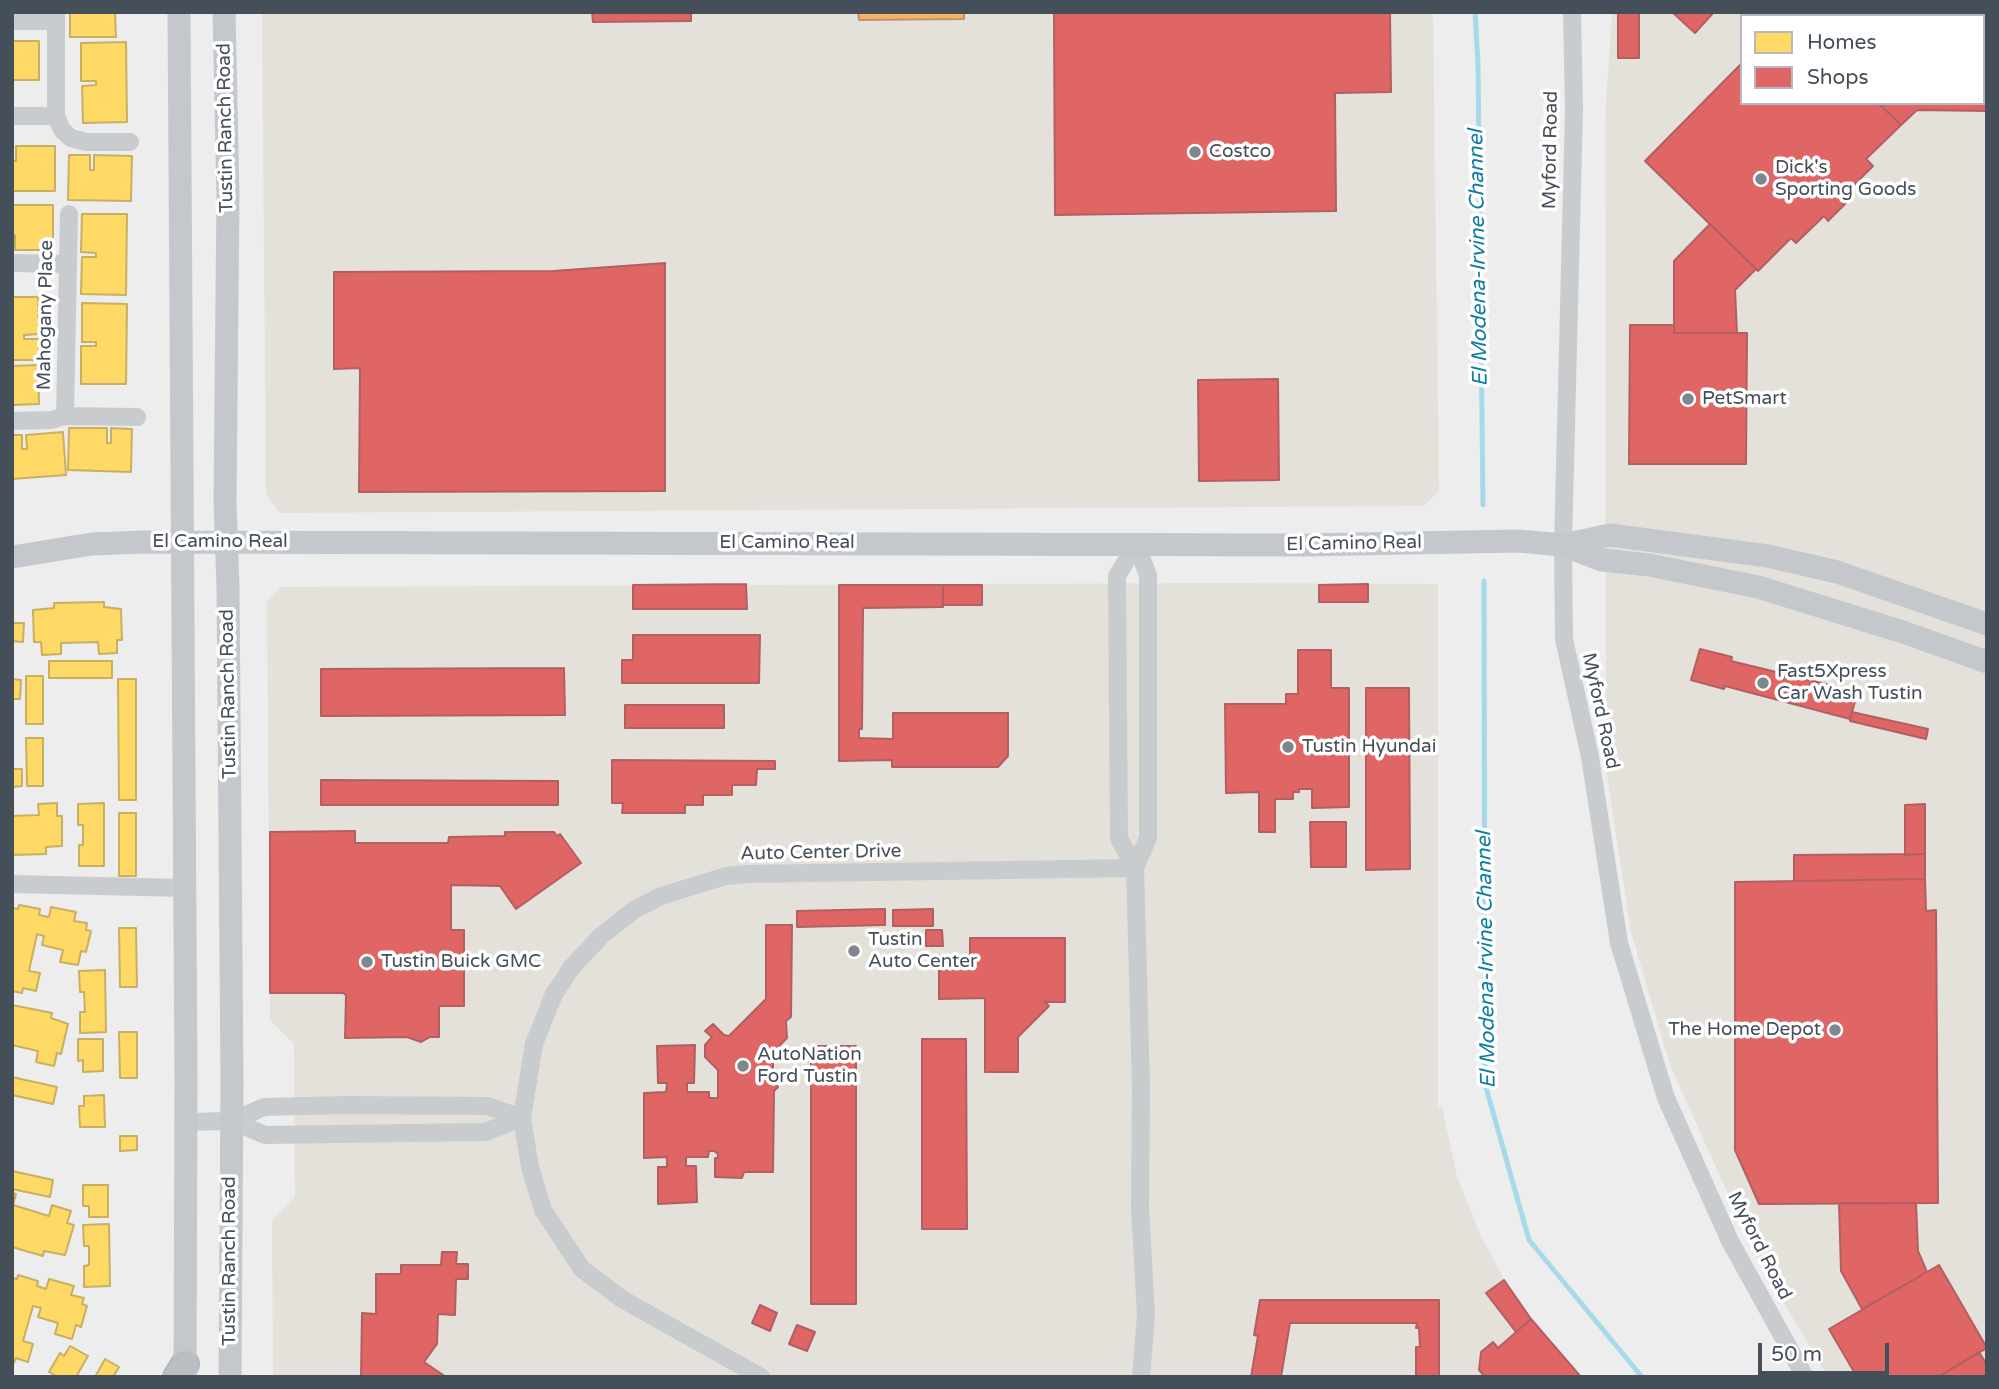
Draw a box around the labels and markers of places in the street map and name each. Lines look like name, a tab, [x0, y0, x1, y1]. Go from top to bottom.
place label: Costco	[1209, 141, 1271, 163]
marker: Costco	[1187, 144, 1203, 160]
place label: Dick's Sporting Goods	[1775, 157, 1916, 201]
marker: Dick's Sporting Goods	[1753, 171, 1769, 187]
place label: PetSmart	[1702, 388, 1787, 410]
marker: PetSmart	[1680, 391, 1696, 407]
place label: Fast5Xpress Car Wash Tustin	[1777, 661, 1922, 705]
marker: Fast5Xpress Car Wash Tustin	[1755, 675, 1771, 691]
place label: Tustin Hyundai	[1302, 736, 1436, 758]
marker: Tustin Hyundai	[1280, 739, 1296, 755]
place label: Tustin Auto Center	[868, 929, 977, 973]
marker: Tustin Auto Center	[846, 943, 862, 959]
place label: Tustin Buick GMC	[381, 951, 541, 973]
marker: Tustin Buick GMC	[359, 954, 375, 970]
place label: The Home Depot	[1668, 1019, 1821, 1041]
marker: The Home Depot	[1827, 1022, 1843, 1038]
place label: AutoNation Ford Tustin	[757, 1044, 862, 1088]
marker: AutoNation Ford Tustin	[735, 1058, 751, 1074]

